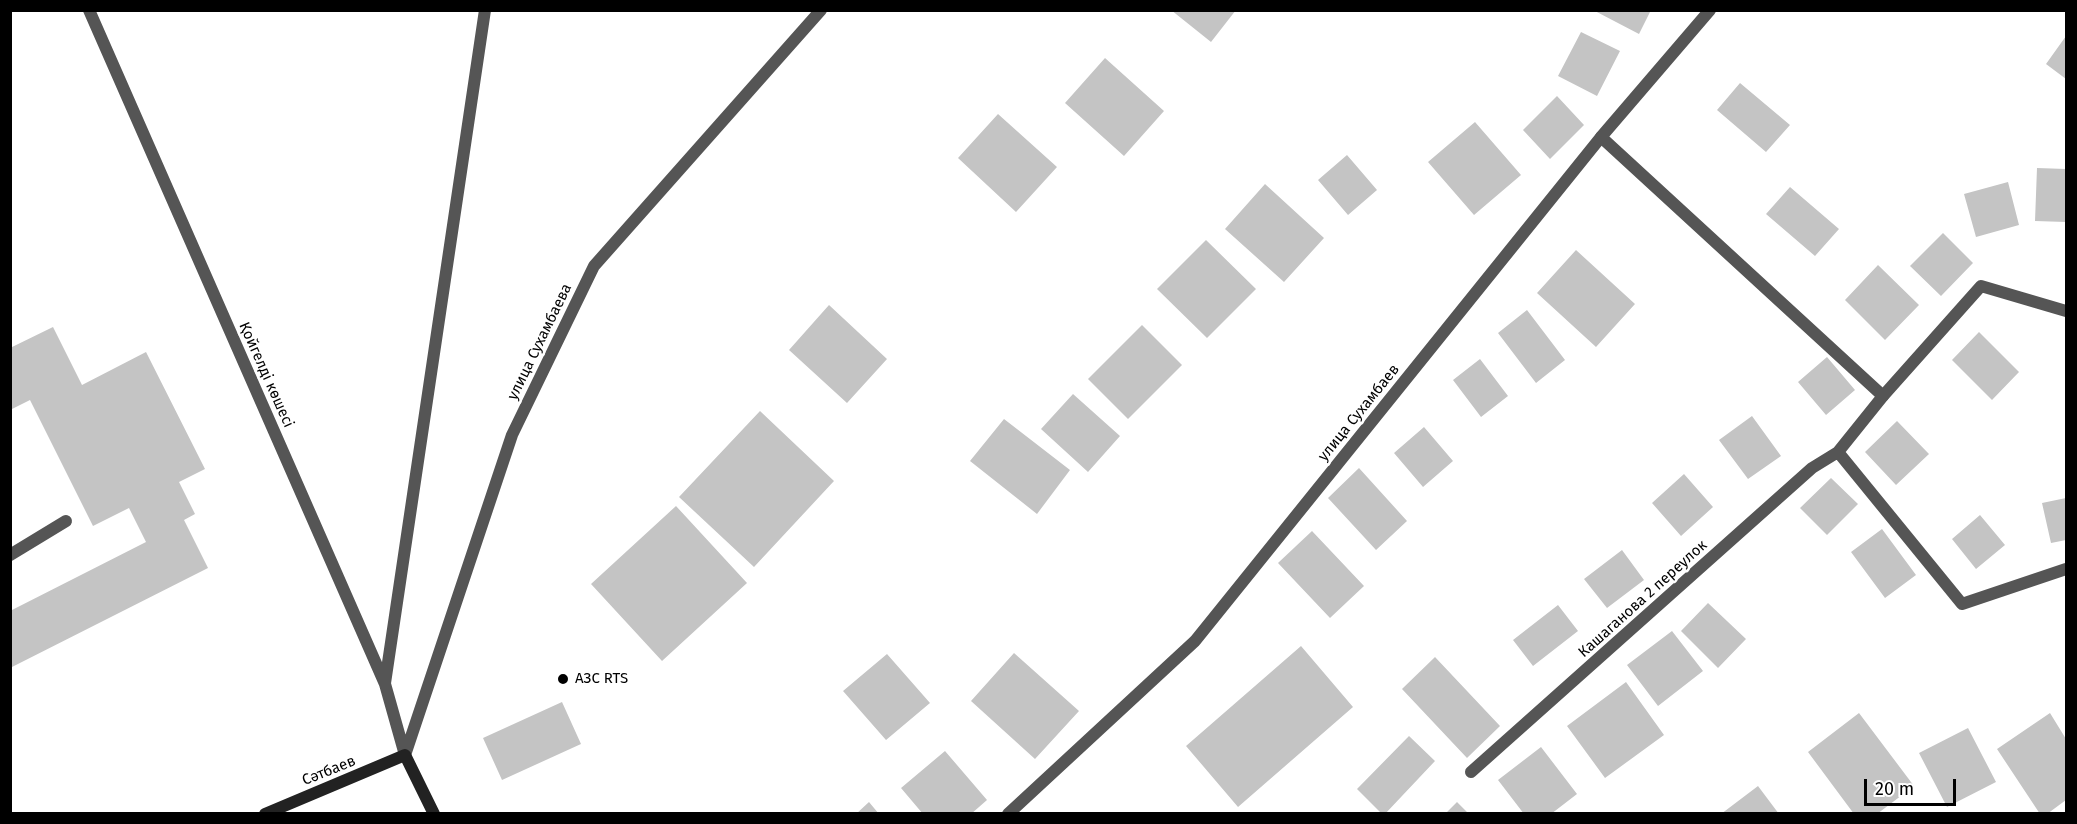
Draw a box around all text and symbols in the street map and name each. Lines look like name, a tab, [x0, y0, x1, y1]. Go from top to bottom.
street label: улица Сухамбаева	[504, 281, 576, 403]
street label: Қойгелді көшесі	[235, 319, 297, 431]
street label: улица Сухамбаев	[1314, 361, 1404, 465]
street label: Кашаганова 2 переулок	[1575, 536, 1711, 662]
place label: АЗС RTS	[575, 670, 628, 688]
marker: АЗС RTS	[556, 672, 570, 686]
street label: Сәтбаев	[300, 752, 358, 790]
scale bar	[1867, 767, 1958, 805]
text: 20 m	[1875, 778, 1914, 800]

